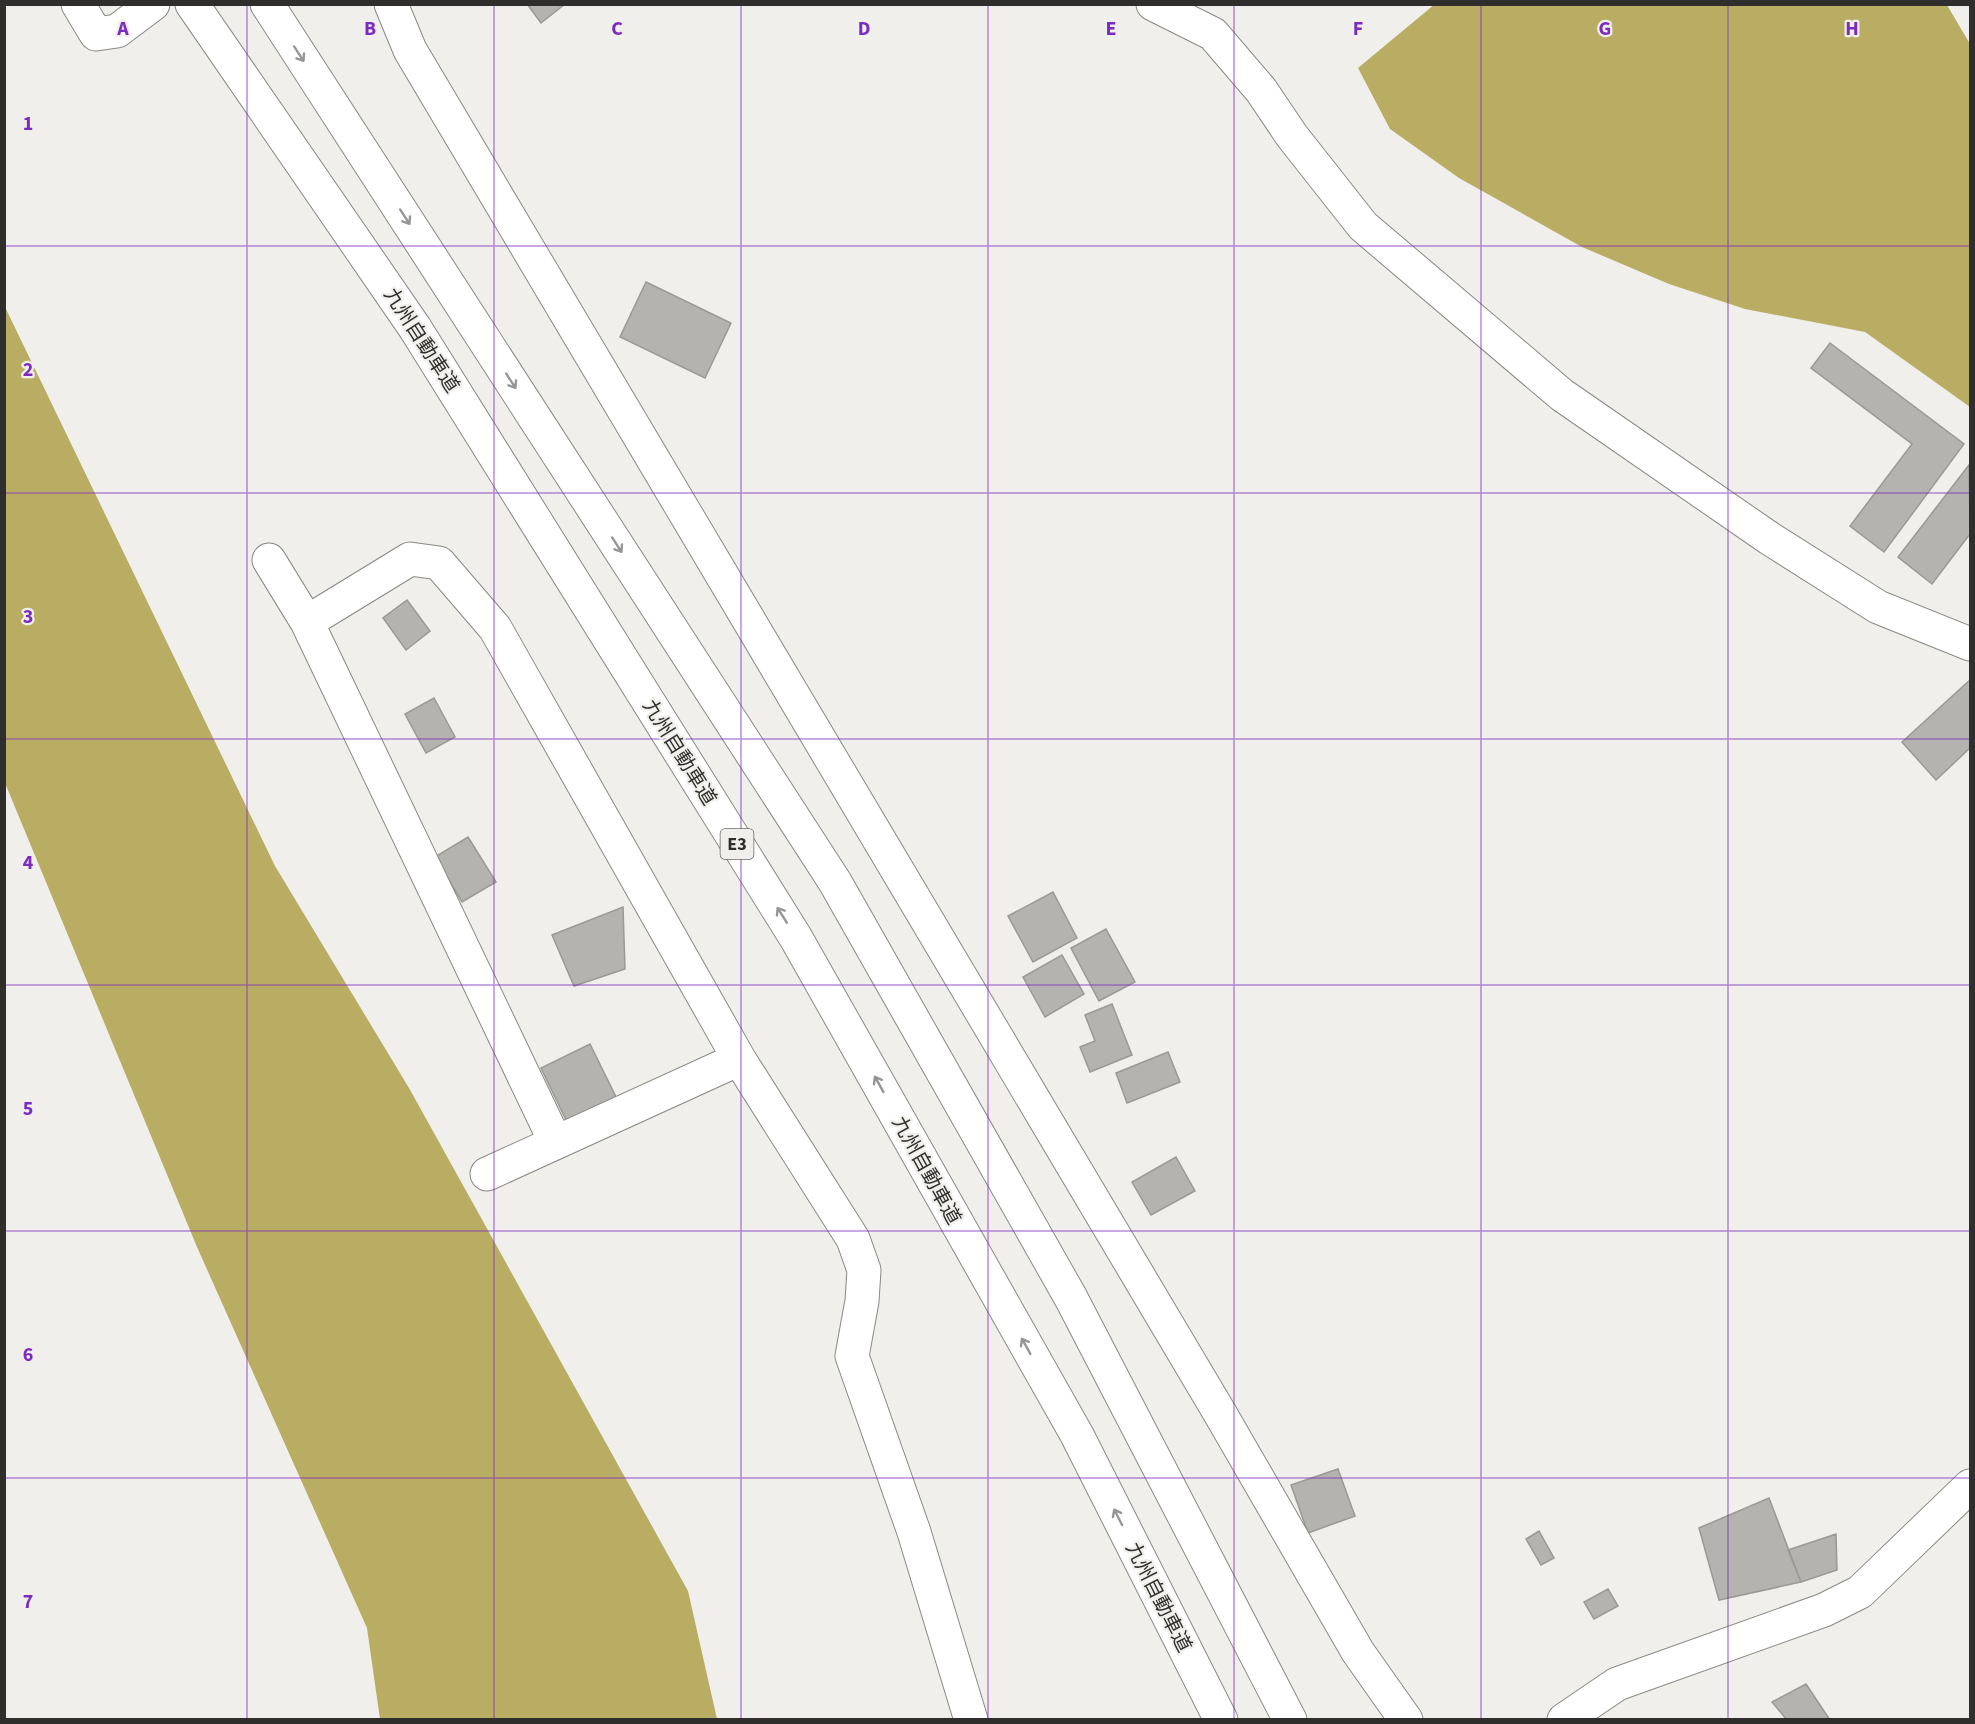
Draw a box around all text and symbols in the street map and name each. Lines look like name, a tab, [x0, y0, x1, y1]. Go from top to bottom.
text: A	[116, 15, 129, 43]
text: B	[364, 15, 376, 43]
text: C	[611, 15, 623, 43]
text: D	[858, 15, 870, 43]
text: E	[1106, 15, 1116, 43]
text: F	[1353, 15, 1363, 43]
text: G	[1599, 15, 1611, 43]
text: H	[1845, 15, 1859, 43]
one-way arrow	[293, 45, 305, 61]
text: 1	[23, 110, 33, 138]
one-way arrow	[399, 209, 411, 225]
street label: 九州自動車道	[377, 283, 466, 398]
text: 2	[23, 356, 33, 384]
one-way arrow	[505, 372, 517, 389]
one-way arrow	[611, 536, 623, 553]
text: 3	[23, 603, 33, 631]
street label: 九州自動車道	[635, 694, 723, 811]
road number: E3	[720, 829, 754, 859]
text: 4	[23, 849, 34, 877]
one-way arrow	[775, 907, 787, 924]
one-way arrow	[873, 1076, 884, 1094]
text: 5	[23, 1095, 33, 1123]
street label: 九州自動車道	[885, 1111, 967, 1230]
one-way arrow	[1020, 1337, 1031, 1355]
text: 6	[23, 1341, 33, 1369]
one-way arrow	[1112, 1509, 1124, 1527]
street label: 九州自動車道	[1118, 1538, 1198, 1657]
text: 7	[23, 1588, 33, 1616]

